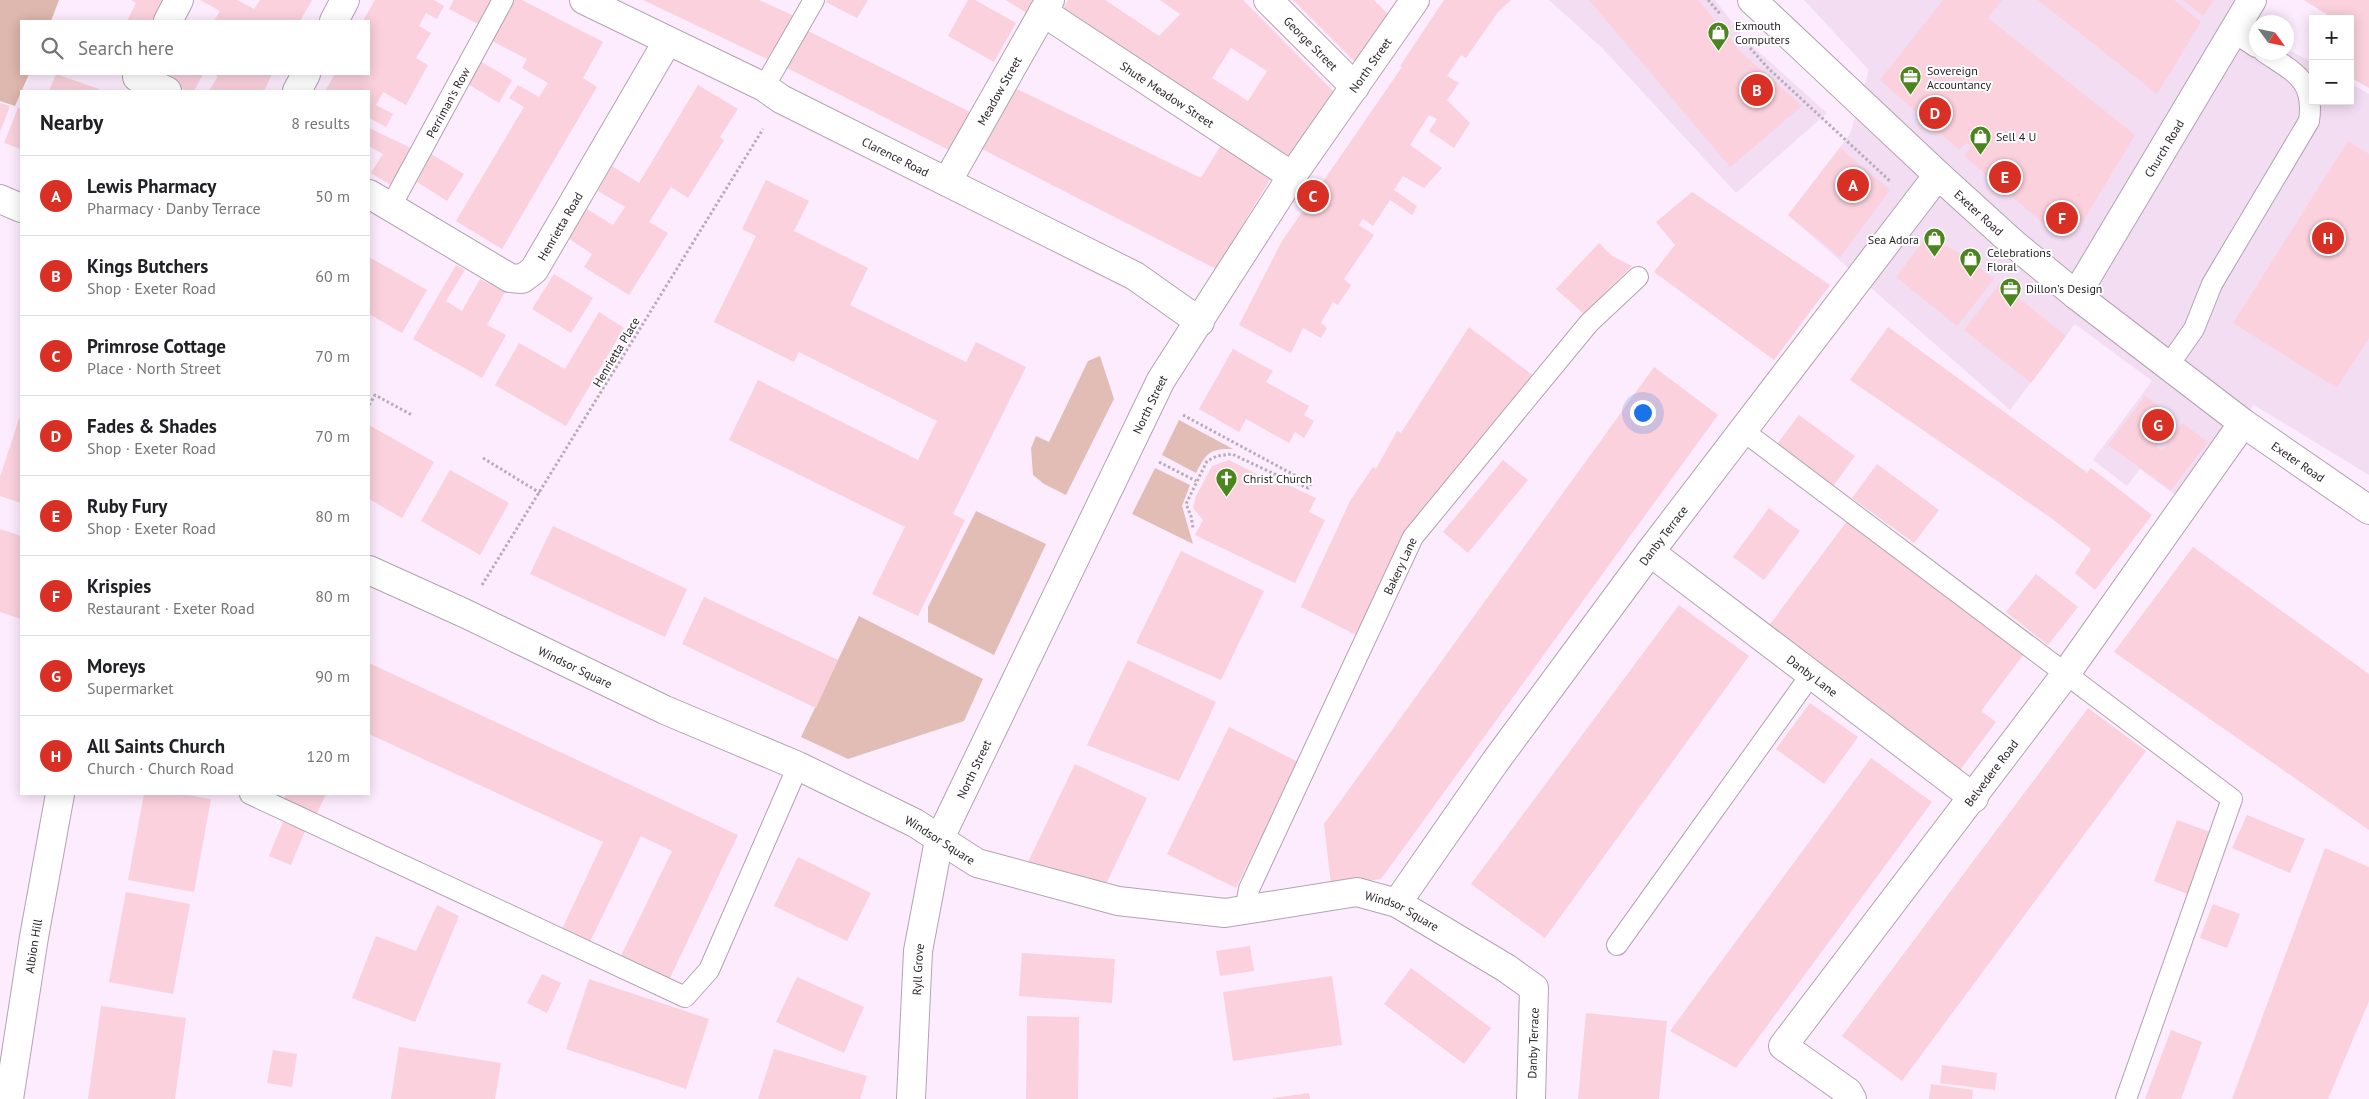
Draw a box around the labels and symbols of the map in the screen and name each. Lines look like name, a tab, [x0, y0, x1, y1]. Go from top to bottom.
street label: George Street	[1281, 13, 1341, 73]
north arrow	[2249, 15, 2294, 60]
place label: Exmouth Computers	[1735, 18, 1790, 47]
shop icon: Exmouth Computers	[1707, 20, 1731, 51]
street label: North Street	[1345, 34, 1394, 95]
street label: Meadow Street	[973, 54, 1024, 128]
street label: Shute Meadow Street	[1118, 58, 1217, 130]
place label: Sovereign Accountancy	[1927, 63, 1991, 92]
street label: Perriman's Row	[422, 64, 473, 140]
office icon: Sovereign Accountancy	[1899, 65, 1923, 96]
pin: B	[1741, 71, 1773, 109]
pin: D	[1919, 94, 1951, 132]
street label: Church Road	[2141, 117, 2187, 180]
shop icon: Sell 4 U	[1968, 124, 1992, 155]
place label: Sell 4 U	[1996, 129, 2036, 144]
street label: Clarence Road	[860, 133, 932, 179]
pin: E	[1989, 158, 2021, 196]
pin: A	[1837, 166, 1869, 204]
pin: C	[1297, 177, 1329, 215]
street label: Exeter Road	[1951, 186, 2007, 239]
street label: Henrietta Road	[534, 189, 585, 263]
pin: F	[2046, 199, 2078, 237]
pin: H	[2312, 219, 2344, 257]
shop icon: Sea Adora	[1923, 227, 1947, 258]
place label: Sea Adora	[1868, 232, 1919, 247]
place label: Celebrations Floral	[1987, 245, 2051, 274]
shop icon: Celebrations Floral	[1959, 247, 1983, 278]
office icon: Dillon's Design	[1998, 276, 2022, 307]
place label: Dillon's Design	[2026, 281, 2102, 296]
street label: Henrietta Place	[589, 314, 643, 390]
street label: North Street	[1129, 372, 1170, 436]
your location	[1630, 400, 1656, 426]
pin: G	[2142, 406, 2174, 444]
street label: Exeter Road	[2269, 438, 2328, 485]
church icon: Christ Church	[1215, 466, 1239, 497]
place label: Christ Church	[1243, 471, 1312, 486]
street label: Danby Terrace	[1635, 502, 1691, 568]
street label: Bakery Lane	[1380, 535, 1419, 597]
street label: Windsor Square	[536, 643, 615, 691]
street label: Danby Lane	[1784, 651, 1841, 699]
street label: Belvedere Road	[1961, 736, 2021, 809]
street label: North Street	[953, 737, 994, 801]
street label: Windsor Square	[903, 812, 978, 867]
street label: Windsor Square	[1363, 887, 1442, 934]
street label: Albion Hill	[21, 917, 45, 974]
street label: Ryll Grove	[908, 942, 927, 996]
street label: Danby Terrace	[1524, 1007, 1542, 1079]

